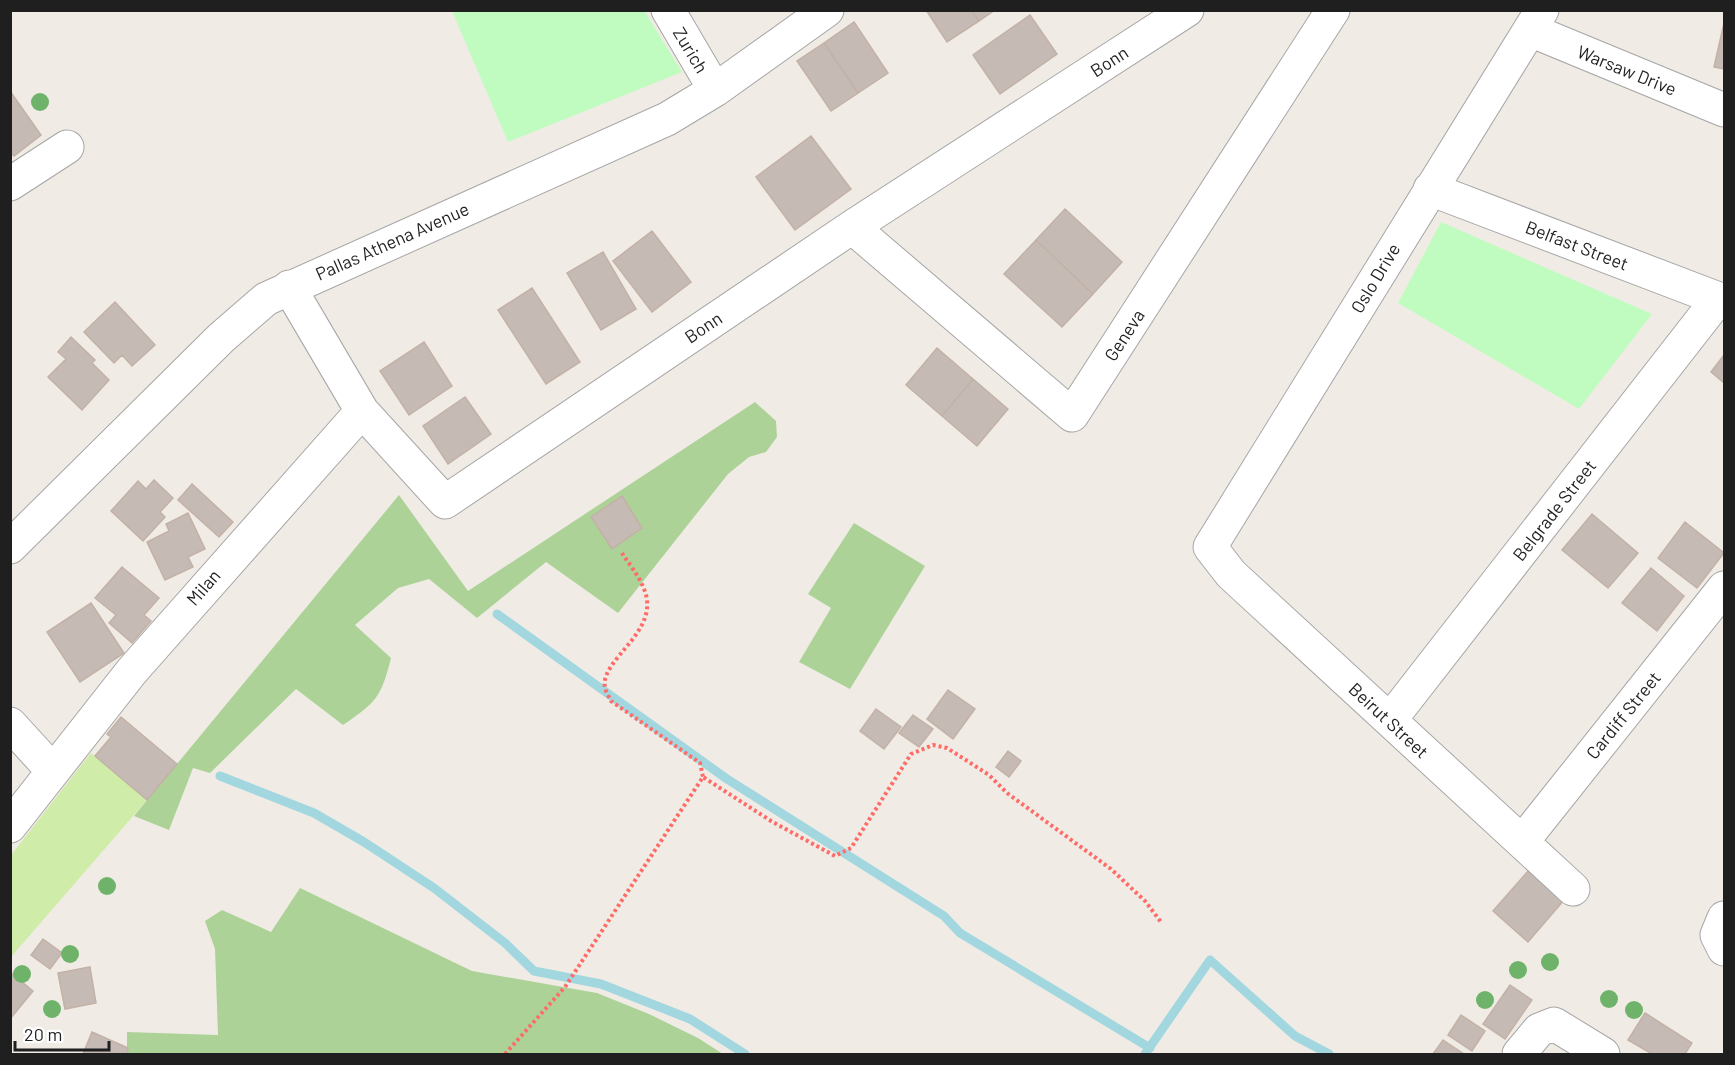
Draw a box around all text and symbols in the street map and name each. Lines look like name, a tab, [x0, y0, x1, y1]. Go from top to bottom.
street label: Zurich	[669, 23, 713, 77]
street label: Warsaw Drive	[1574, 40, 1680, 100]
street label: Bonn	[1086, 41, 1132, 81]
street label: Pallas Athena Avenue	[312, 197, 472, 285]
street label: Belfast Street	[1523, 215, 1631, 275]
street label: Oslo Drive	[1346, 239, 1404, 317]
street label: Geneva	[1099, 305, 1149, 365]
street label: Bonn	[680, 307, 726, 347]
street label: Belgrade Street	[1508, 455, 1600, 565]
street label: Milan	[181, 565, 225, 609]
street label: Cardiff Street	[1581, 667, 1665, 763]
street label: Beirut Street	[1345, 678, 1433, 762]
scale bar	[15, 1014, 110, 1052]
text: 20 m	[24, 1023, 62, 1045]

